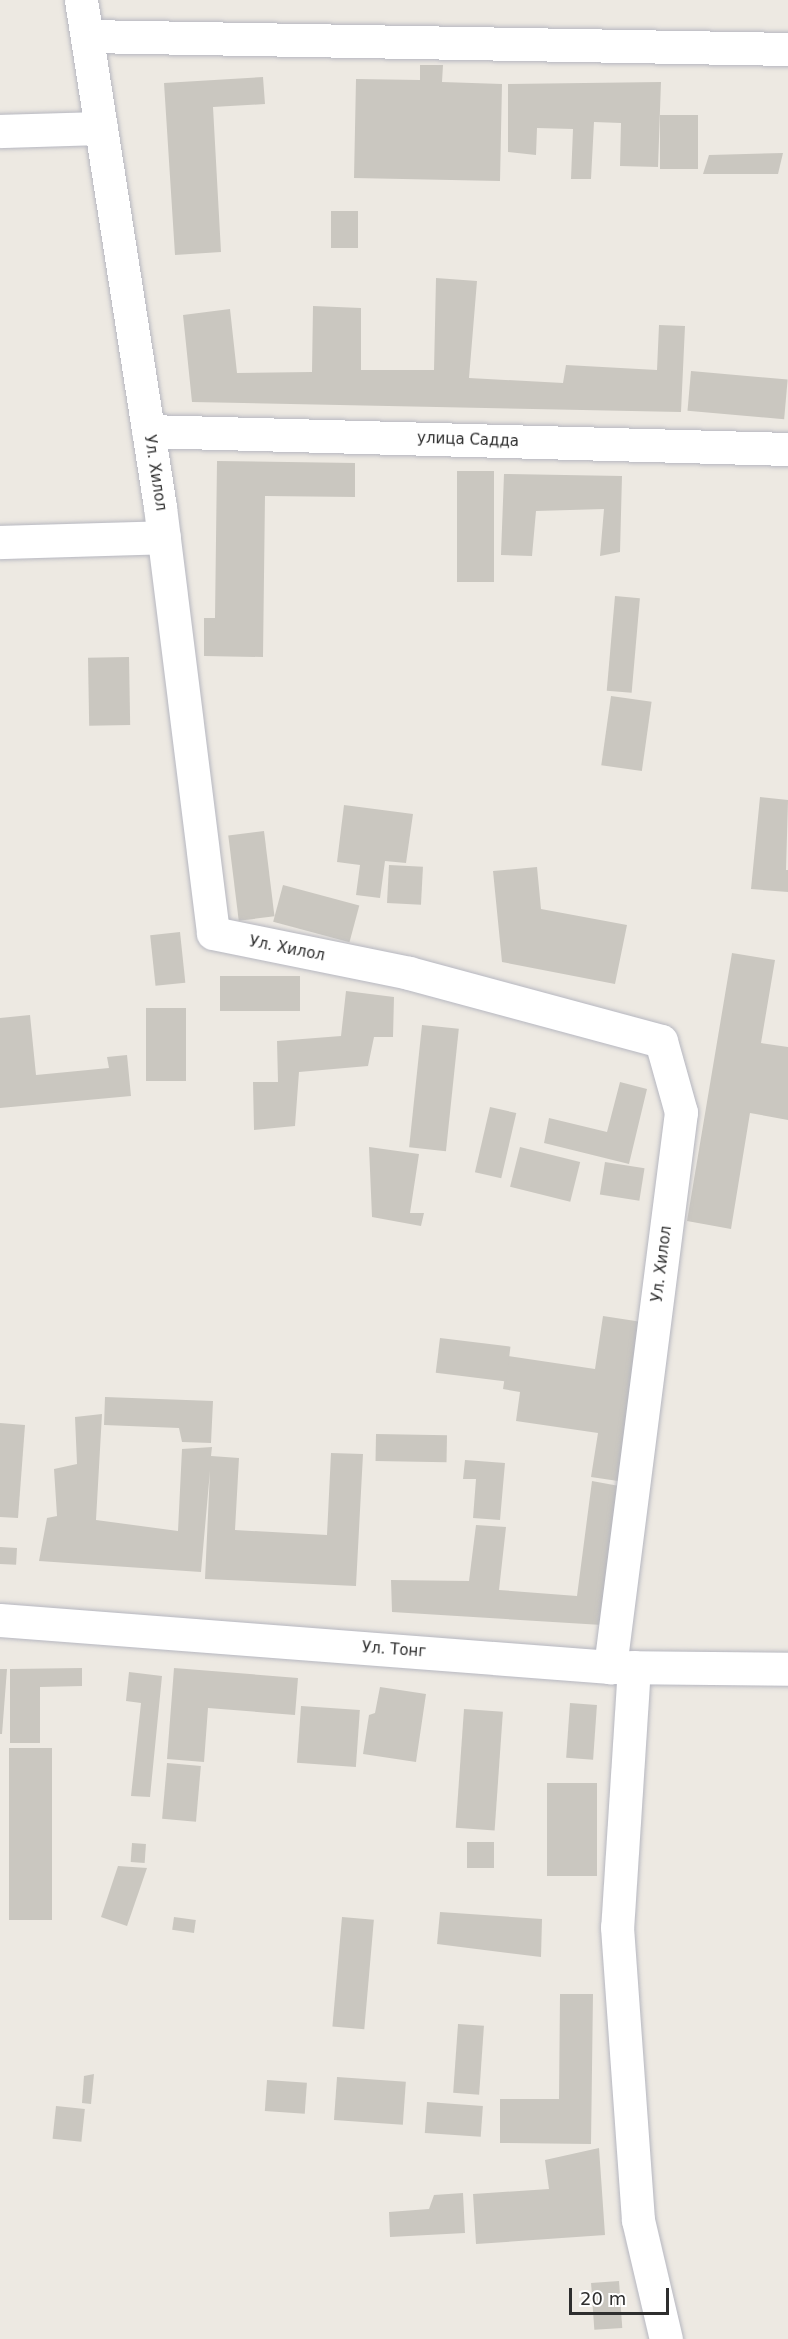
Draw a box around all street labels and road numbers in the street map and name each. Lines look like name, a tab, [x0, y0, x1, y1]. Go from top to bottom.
street label: улица Садда	[417, 429, 519, 451]
street label: Ул. Хилол	[140, 434, 170, 512]
street label: Ул. Хилол	[248, 933, 326, 965]
street label: Ул. Хилол	[648, 1225, 676, 1303]
street label: Ул. Тонг	[361, 1639, 427, 1661]

